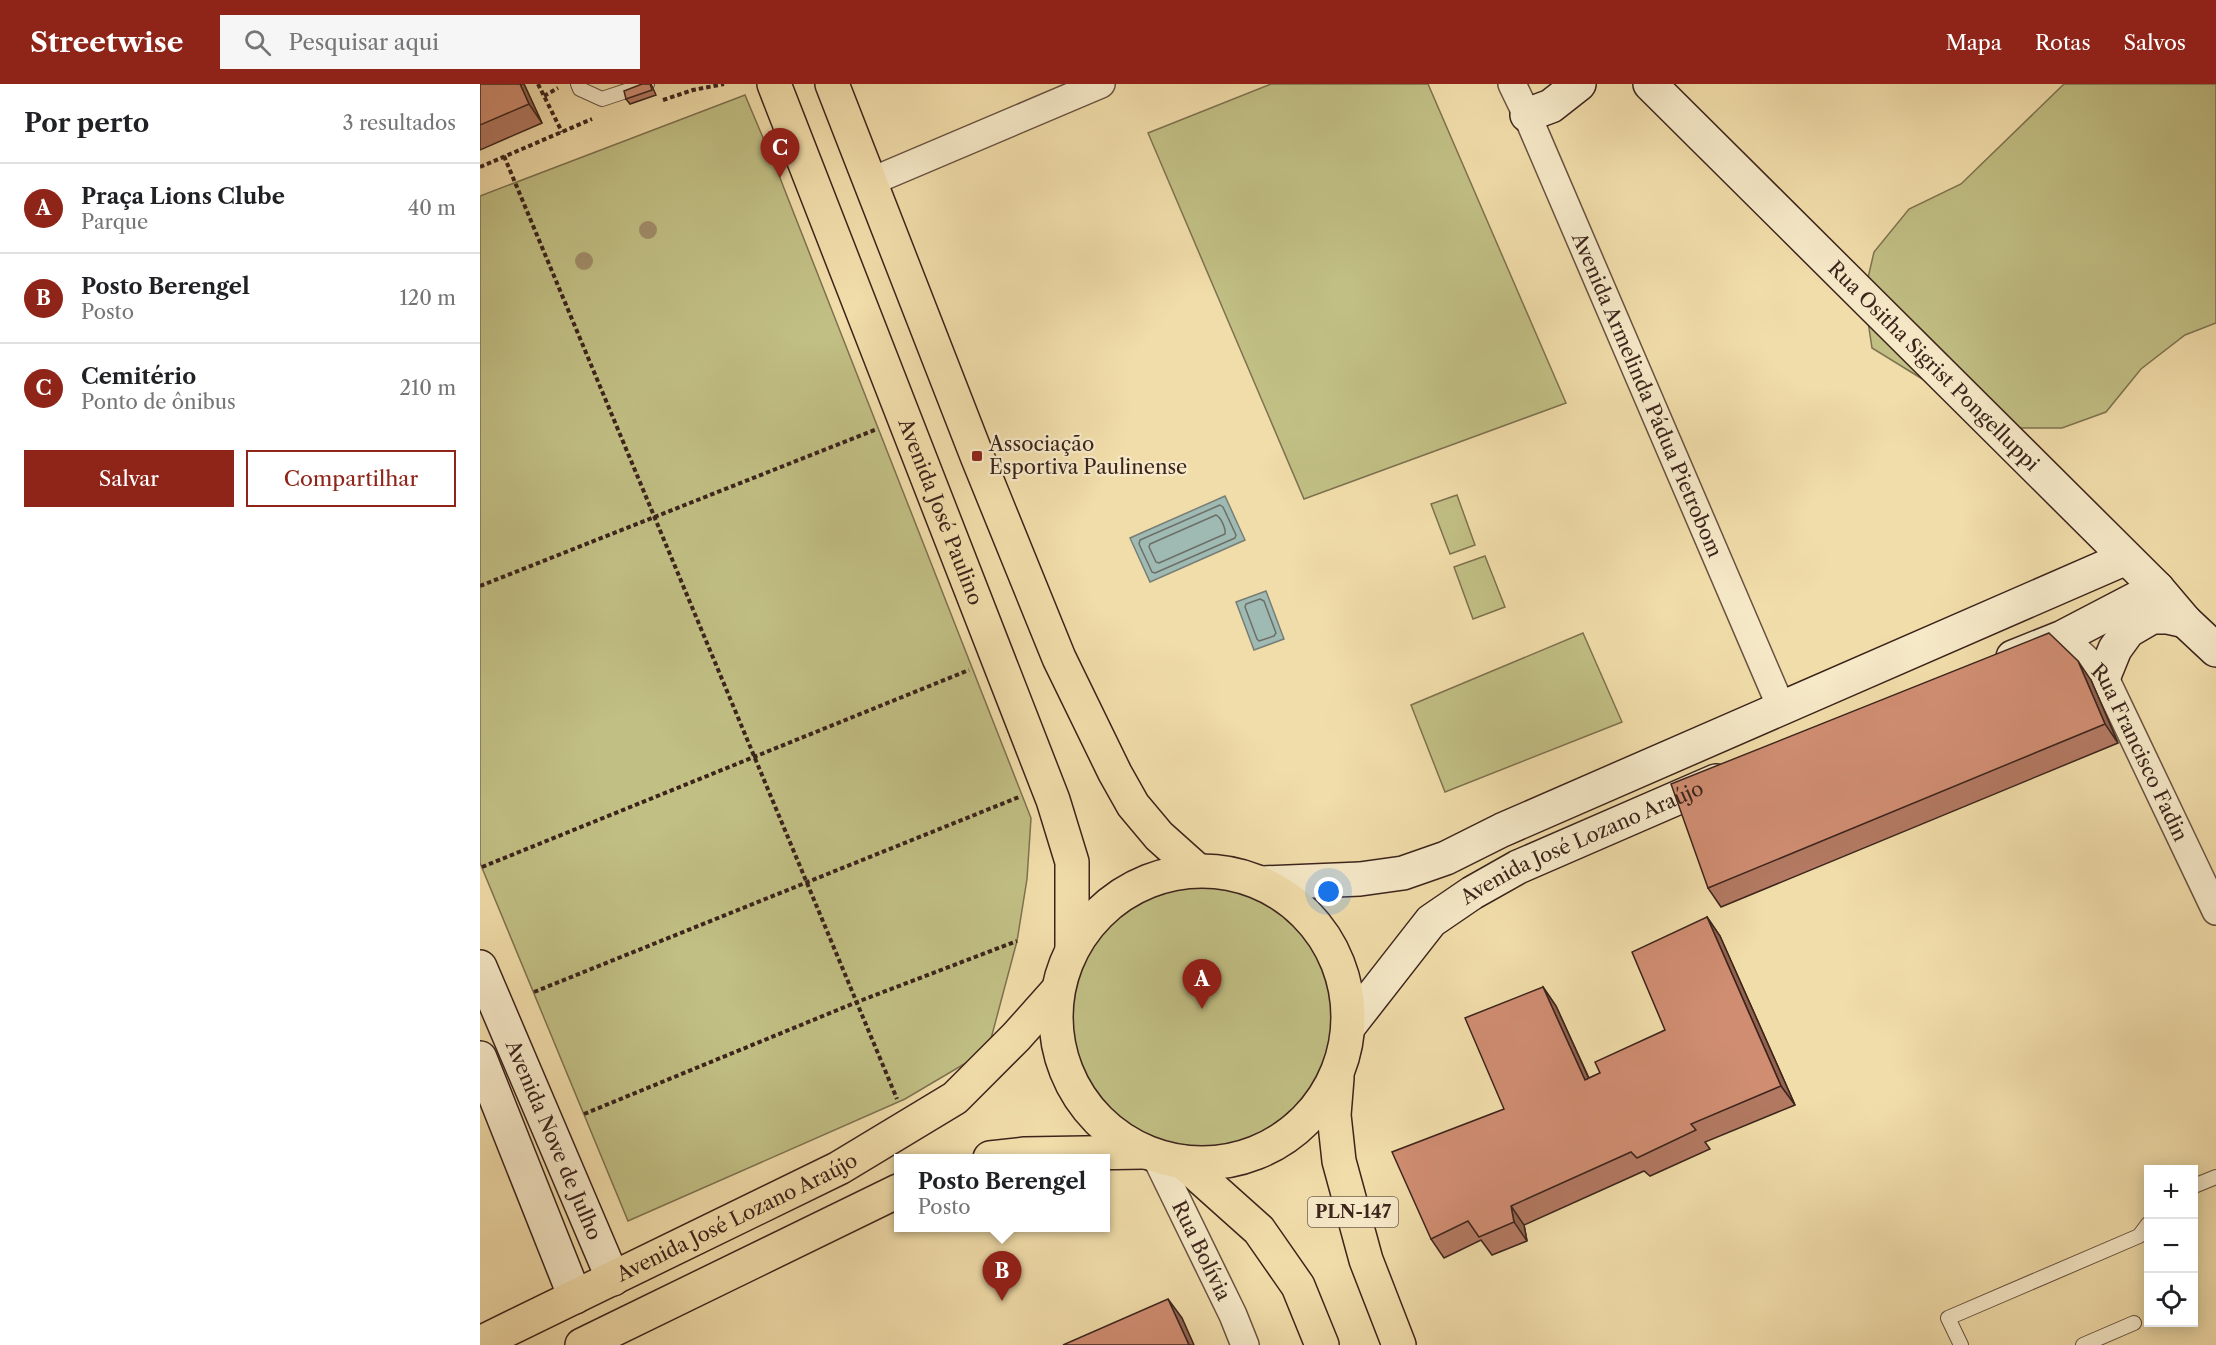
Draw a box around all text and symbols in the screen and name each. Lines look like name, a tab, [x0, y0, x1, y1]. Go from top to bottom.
search box	[220, 15, 640, 69]
text: Streetwise	[30, 25, 184, 59]
icon: search	[241, 26, 274, 59]
text: Pesquisar aqui	[289, 29, 439, 56]
text: Mapa	[1946, 30, 2002, 55]
text: Rotas	[2035, 30, 2091, 55]
text: Salvos	[2124, 30, 2186, 55]
text: Por perto	[24, 107, 149, 139]
text: 3 resultados	[343, 111, 456, 135]
pin: C	[760, 128, 800, 178]
text: Praça Lions Clube	[81, 183, 285, 210]
text: A	[36, 196, 51, 220]
text: 40 m	[408, 196, 456, 220]
text: Parque	[81, 210, 148, 234]
street label: Avenida Armelinda Pádua Pietrobom	[1566, 228, 1727, 561]
street label: Rua Ositha Sigrist Pongelluppi	[1823, 256, 2044, 476]
text: Posto Berengel	[81, 273, 250, 300]
text: B	[36, 286, 51, 310]
text: 120 m	[399, 286, 456, 310]
text: Posto	[81, 300, 134, 324]
text: Cemitério	[81, 363, 196, 390]
text: C	[35, 376, 52, 400]
text: 210 m	[399, 376, 456, 400]
text: Ponto de ônibus	[81, 390, 236, 414]
street label: Avenida José Paulino	[893, 414, 988, 609]
place label: Associação Esportiva Paulinense	[988, 432, 1187, 479]
marker: Associação Esportiva Paulinense	[970, 449, 984, 463]
button: Salvar	[24, 450, 234, 507]
button: Compartilhar	[246, 450, 456, 507]
street label: Rua Francisco Fadin	[2087, 659, 2193, 845]
street label: Avenida José Lozano Araújo	[1455, 776, 1707, 910]
your location	[1314, 877, 1343, 906]
pin: A	[1182, 960, 1222, 1009]
street label: Avenida Nove de Julho	[500, 1036, 607, 1243]
street label: Avenida José Lozano Araújo	[612, 1148, 862, 1287]
popup	[894, 1154, 1110, 1232]
map controls	[2144, 1165, 2198, 1327]
button: +	[2144, 1165, 2198, 1219]
text: Posto Berengel	[918, 1168, 1086, 1195]
text: Posto	[918, 1195, 971, 1219]
street label: Rua Bolívia	[1167, 1197, 1236, 1305]
road number: PLN-147	[1308, 1197, 1398, 1227]
button: −	[2144, 1219, 2198, 1273]
pin: B	[982, 1252, 1022, 1301]
button: locate	[2144, 1273, 2198, 1327]

